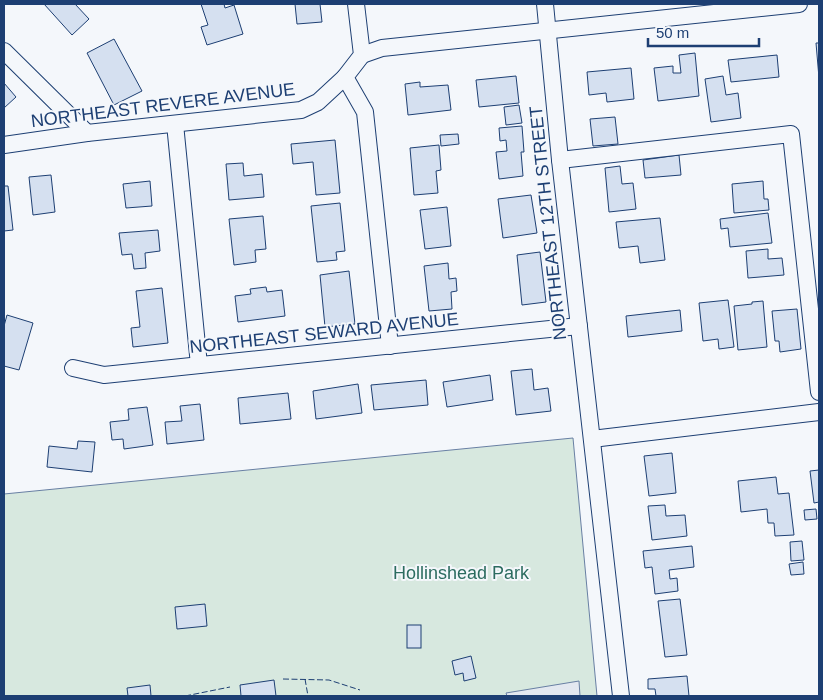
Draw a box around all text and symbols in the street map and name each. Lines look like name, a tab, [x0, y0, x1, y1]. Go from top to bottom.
scale bar	[648, 15, 759, 47]
text: 50 m	[656, 24, 689, 41]
street label: NORTHEAST REVERE AVENUE	[30, 79, 296, 131]
street label: NORTHEAST 12TH STREET	[526, 105, 570, 341]
street label: NORTHEAST SEWARD AVENUE	[189, 309, 459, 357]
park label: Hollinshead Park	[393, 563, 530, 583]

